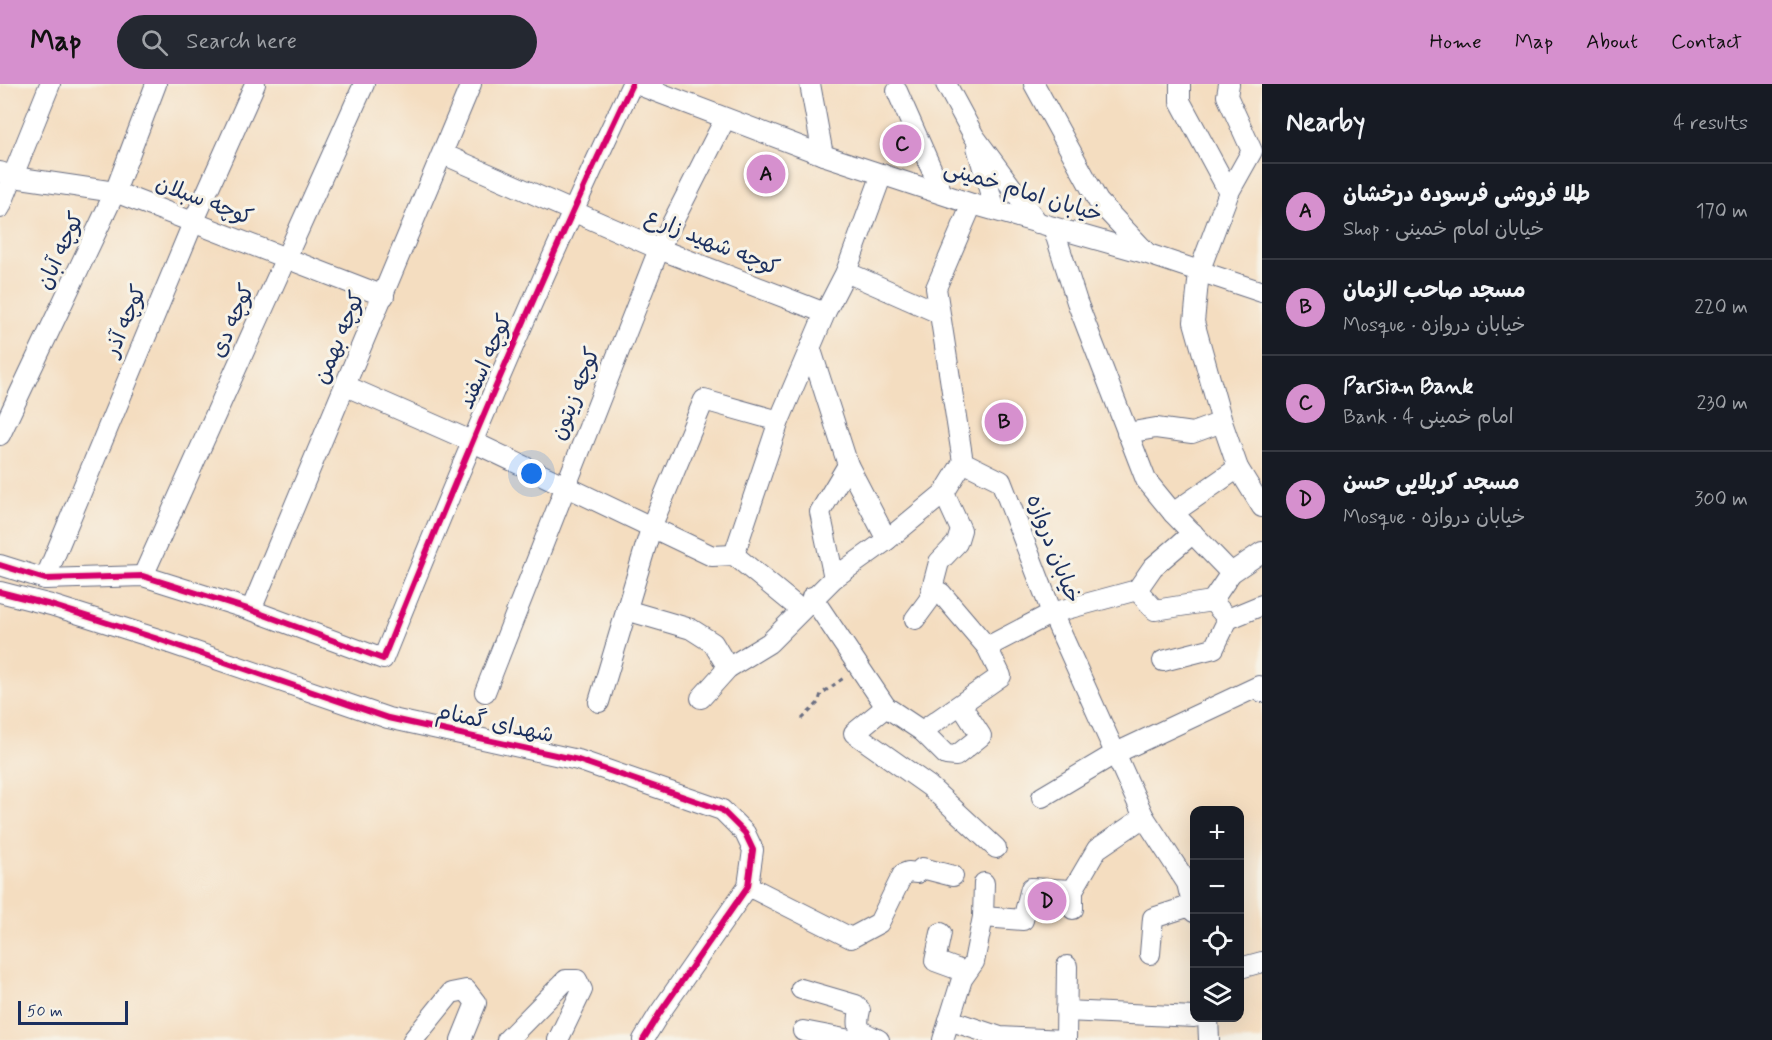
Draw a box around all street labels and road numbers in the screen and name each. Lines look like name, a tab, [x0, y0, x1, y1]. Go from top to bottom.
street label: خیابان امام خمینی	[940, 155, 1105, 230]
street label: کوچه سبلان	[151, 170, 257, 232]
street label: کوچه شهید زارع	[641, 203, 783, 283]
street label: کوچه آبان	[31, 208, 91, 294]
street label: کوچه دی	[204, 280, 262, 362]
street label: کوچه آذر	[98, 281, 154, 363]
street label: کوچه بهمن	[308, 287, 372, 389]
street label: کوچه اسفند	[453, 310, 519, 414]
street label: کوچه زیتون	[545, 344, 607, 444]
street label: خیابان دروازه	[1019, 490, 1087, 608]
street label: شهدای گمنام	[433, 698, 556, 752]

